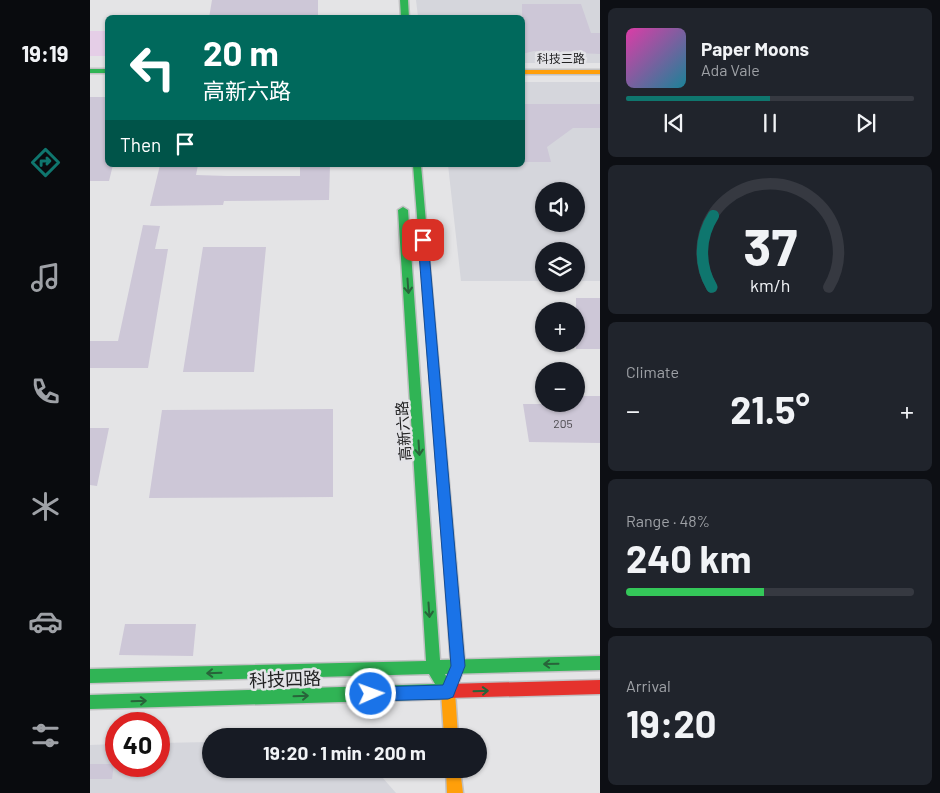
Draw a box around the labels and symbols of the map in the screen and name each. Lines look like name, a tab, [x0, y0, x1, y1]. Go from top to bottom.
street label: 科技三路	[537, 51, 585, 65]
pin	[402, 219, 444, 261]
one-way arrow	[404, 278, 413, 294]
street label: 高新六路	[392, 400, 414, 462]
house number: 205	[553, 416, 573, 430]
one-way arrow	[414, 440, 423, 456]
one-way arrow	[425, 602, 434, 618]
one-way arrow	[544, 659, 560, 669]
street label: 科技四路	[249, 667, 321, 691]
position arrow	[344, 667, 396, 719]
one-way arrow	[206, 668, 222, 678]
one-way arrow	[472, 686, 489, 696]
one-way arrow	[292, 691, 309, 701]
one-way arrow	[130, 696, 146, 706]
speed limit sign: 40	[105, 712, 170, 777]

